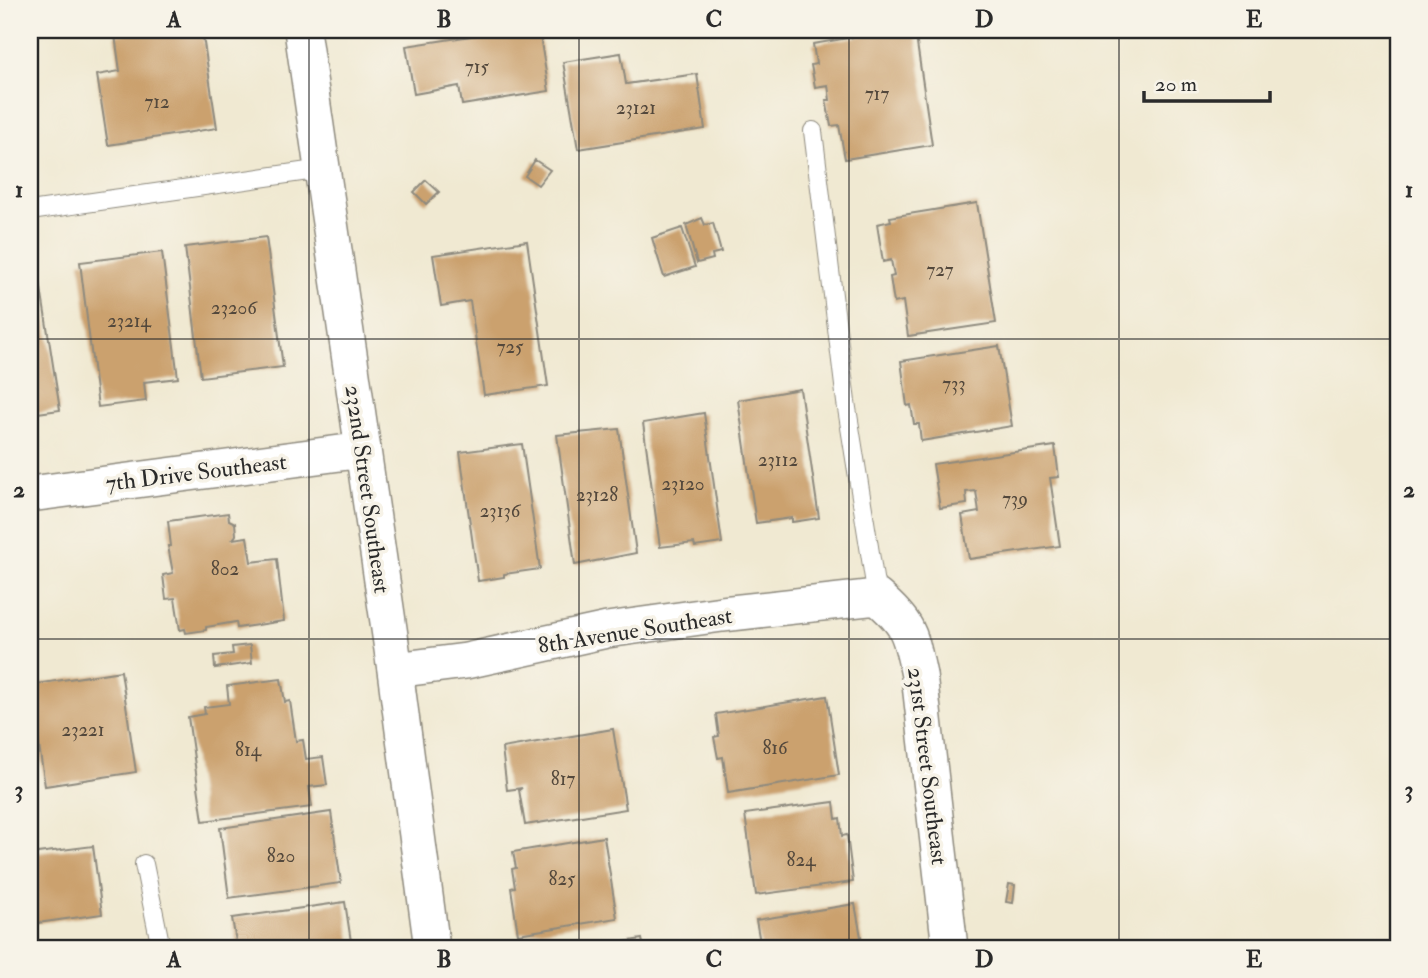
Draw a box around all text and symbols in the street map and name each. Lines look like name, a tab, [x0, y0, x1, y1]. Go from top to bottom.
text: A	[166, 5, 182, 34]
text: B	[436, 5, 452, 34]
text: C	[706, 5, 722, 34]
text: D	[975, 5, 993, 34]
text: E	[1246, 5, 1263, 34]
house number: 715	[465, 55, 490, 79]
scale bar	[1144, 60, 1270, 104]
text: 20 m	[1155, 71, 1197, 98]
house number: 717	[865, 82, 889, 106]
house number: 712	[144, 90, 170, 114]
house number: 23121	[616, 96, 656, 120]
text: 1	[15, 175, 23, 204]
text: 1	[1405, 175, 1413, 204]
house number: 727	[926, 258, 954, 282]
house number: 23206	[211, 296, 258, 320]
house number: 23214	[107, 309, 152, 333]
house number: 725	[497, 335, 524, 359]
house number: 733	[942, 372, 966, 396]
street label: 232nd Street Southeast	[339, 383, 396, 595]
street label: 7th Drive Southeast	[104, 447, 288, 498]
house number: 23112	[758, 448, 798, 472]
house number: 23120	[661, 472, 705, 496]
text: 2	[13, 475, 25, 504]
text: 2	[1403, 475, 1415, 504]
house number: 23128	[576, 483, 618, 507]
house number: 739	[1002, 487, 1028, 511]
house number: 23136	[480, 499, 522, 523]
house number: 802	[211, 557, 239, 581]
street label: 8th Avenue Southeast	[536, 601, 734, 660]
street label: 231st Street Southeast	[901, 666, 954, 866]
house number: 23221	[62, 718, 104, 742]
house number: 816	[762, 736, 789, 760]
house number: 814	[235, 738, 262, 762]
house number: 817	[551, 767, 575, 791]
text: 3	[15, 775, 23, 804]
text: 3	[1405, 775, 1413, 804]
house number: 820	[267, 844, 295, 868]
house number: 824	[787, 848, 816, 872]
house number: 825	[549, 867, 576, 891]
text: A	[166, 945, 182, 974]
text: B	[436, 945, 452, 974]
text: C	[706, 945, 722, 974]
text: D	[975, 945, 993, 974]
text: E	[1246, 945, 1263, 974]

